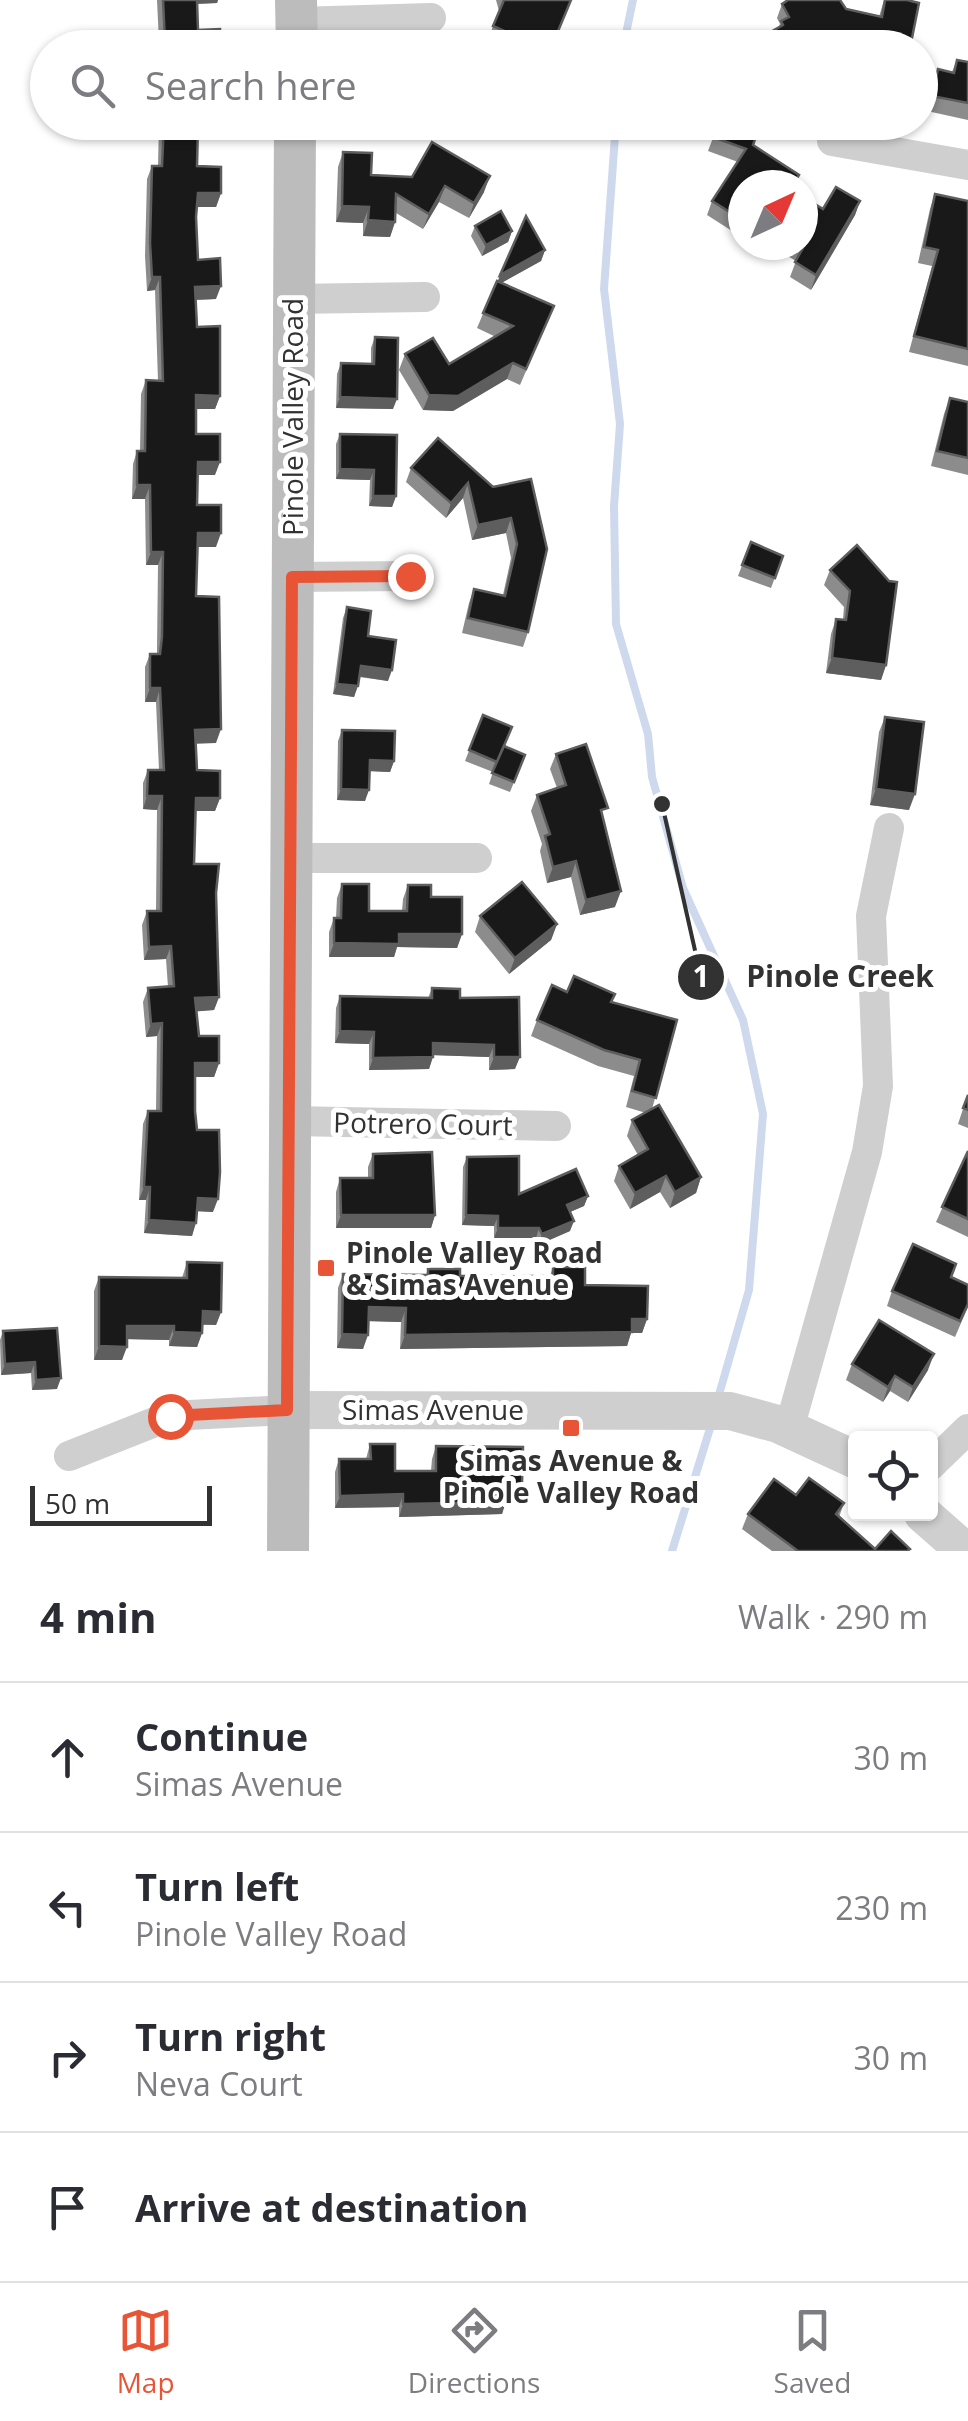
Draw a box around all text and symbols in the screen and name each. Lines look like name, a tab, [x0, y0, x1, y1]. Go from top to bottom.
search box	[30, 30, 938, 140]
icon: search	[65, 58, 120, 113]
text: Search here	[145, 59, 357, 111]
north arrow	[728, 170, 818, 260]
street label: Pinole Valley Road	[273, 298, 311, 536]
route end	[388, 554, 434, 600]
callout: Pinole Creek	[676, 947, 954, 1007]
text: 1	[692, 955, 710, 996]
text: Pinole Creek	[746, 955, 934, 996]
street label: Potrero Court	[333, 1102, 513, 1144]
place label: Pinole Valley Road & Simas Avenue	[346, 1233, 603, 1303]
marker: Pinole Valley Road & Simas Avenue	[315, 1257, 337, 1279]
street label: Simas Avenue	[342, 1390, 524, 1428]
route start	[148, 1394, 194, 1440]
marker: Simas Avenue & Pinole Valley Road	[560, 1417, 582, 1439]
map controls	[848, 1431, 938, 1521]
button: locate	[848, 1431, 938, 1521]
place label: Simas Avenue & Pinole Valley Road	[443, 1441, 699, 1511]
scale bar	[30, 1481, 212, 1526]
text: 50 m	[45, 1484, 110, 1522]
text: 4 min	[40, 1588, 157, 1645]
text: Walk · 290 m	[738, 1595, 928, 1638]
text: Continue	[135, 1710, 308, 1762]
icon: ahead	[40, 1730, 95, 1785]
text: 30 m	[853, 1736, 928, 1779]
text: Simas Avenue	[135, 1762, 343, 1805]
text: Turn left	[135, 1860, 299, 1912]
icon: left	[40, 1880, 95, 1935]
text: 230 m	[835, 1886, 928, 1929]
text: Pinole Valley Road	[135, 1912, 407, 1955]
text: Turn right	[135, 2010, 326, 2062]
icon: right	[40, 2030, 95, 2085]
text: 30 m	[853, 2036, 928, 2079]
text: Neva Court	[135, 2062, 303, 2105]
icon: arrive	[40, 2180, 95, 2235]
text: Arrive at destination	[135, 2181, 529, 2233]
tab: Map	[117, 2303, 175, 2401]
tab: Directions	[408, 2303, 540, 2401]
tab: Saved	[774, 2303, 851, 2401]

